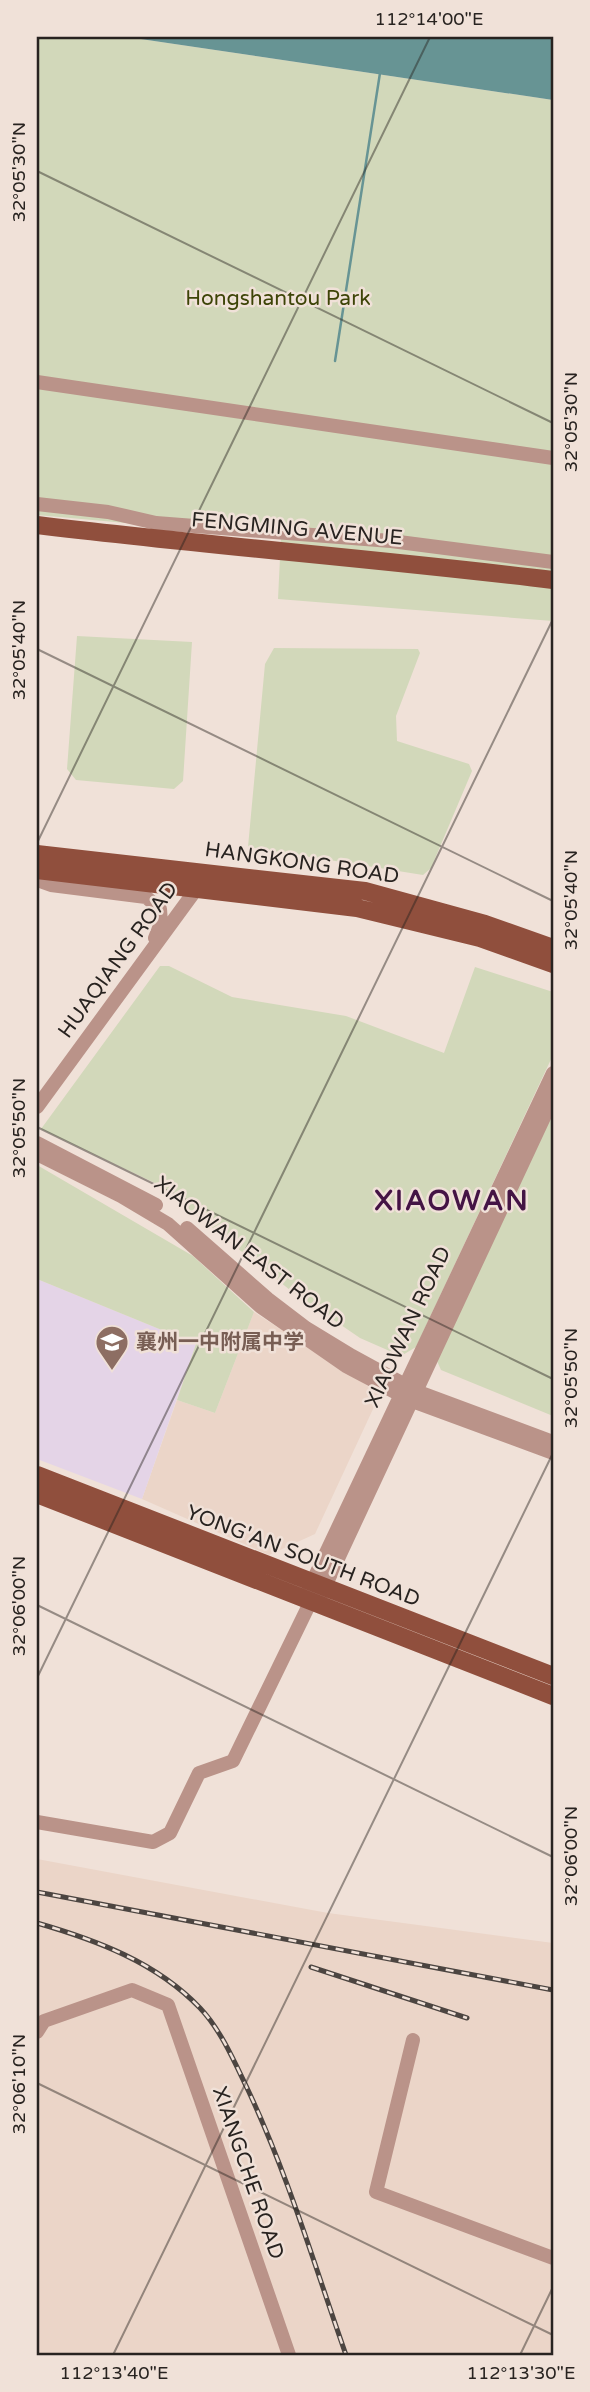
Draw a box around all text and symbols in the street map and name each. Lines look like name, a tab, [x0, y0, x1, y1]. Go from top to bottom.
text: 112°14'00"E	[375, 8, 483, 30]
text: 32°05'30"N	[8, 122, 30, 222]
park label: Hongshantou Park	[185, 286, 371, 311]
text: 32°05'30"N	[560, 372, 582, 472]
street label: FENGMING AVENUE	[190, 507, 404, 551]
text: 32°05'40"N	[8, 600, 30, 700]
street label: HANGKONG ROAD	[203, 837, 401, 889]
text: 32°05'40"N	[560, 850, 582, 950]
street label: HUAQIANG ROAD	[53, 877, 183, 1043]
text: 32°05'50"N	[8, 1078, 30, 1178]
street label: XIAOWAN EAST ROAD	[149, 1171, 349, 1335]
district label: XIAOWAN	[374, 1184, 530, 1218]
street label: XIAOWAN ROAD	[360, 1242, 456, 1412]
school or university icon: 襄州一中附属中学	[93, 1323, 131, 1372]
text: 32°05'50"N	[560, 1328, 582, 1428]
place label: 襄州一中附属中学	[136, 1330, 304, 1355]
street label: YONG'AN SOUTH ROAD	[183, 1500, 423, 1612]
text: 32°06'00"N	[8, 1556, 30, 1656]
text: 32°06'00"N	[560, 1806, 582, 1906]
text: 32°06'10"N	[8, 2034, 30, 2134]
street label: XIANGCHE ROAD	[207, 2083, 289, 2263]
text: 112°13'40"E	[60, 2362, 168, 2384]
text: 112°13'30"E	[467, 2362, 575, 2384]

